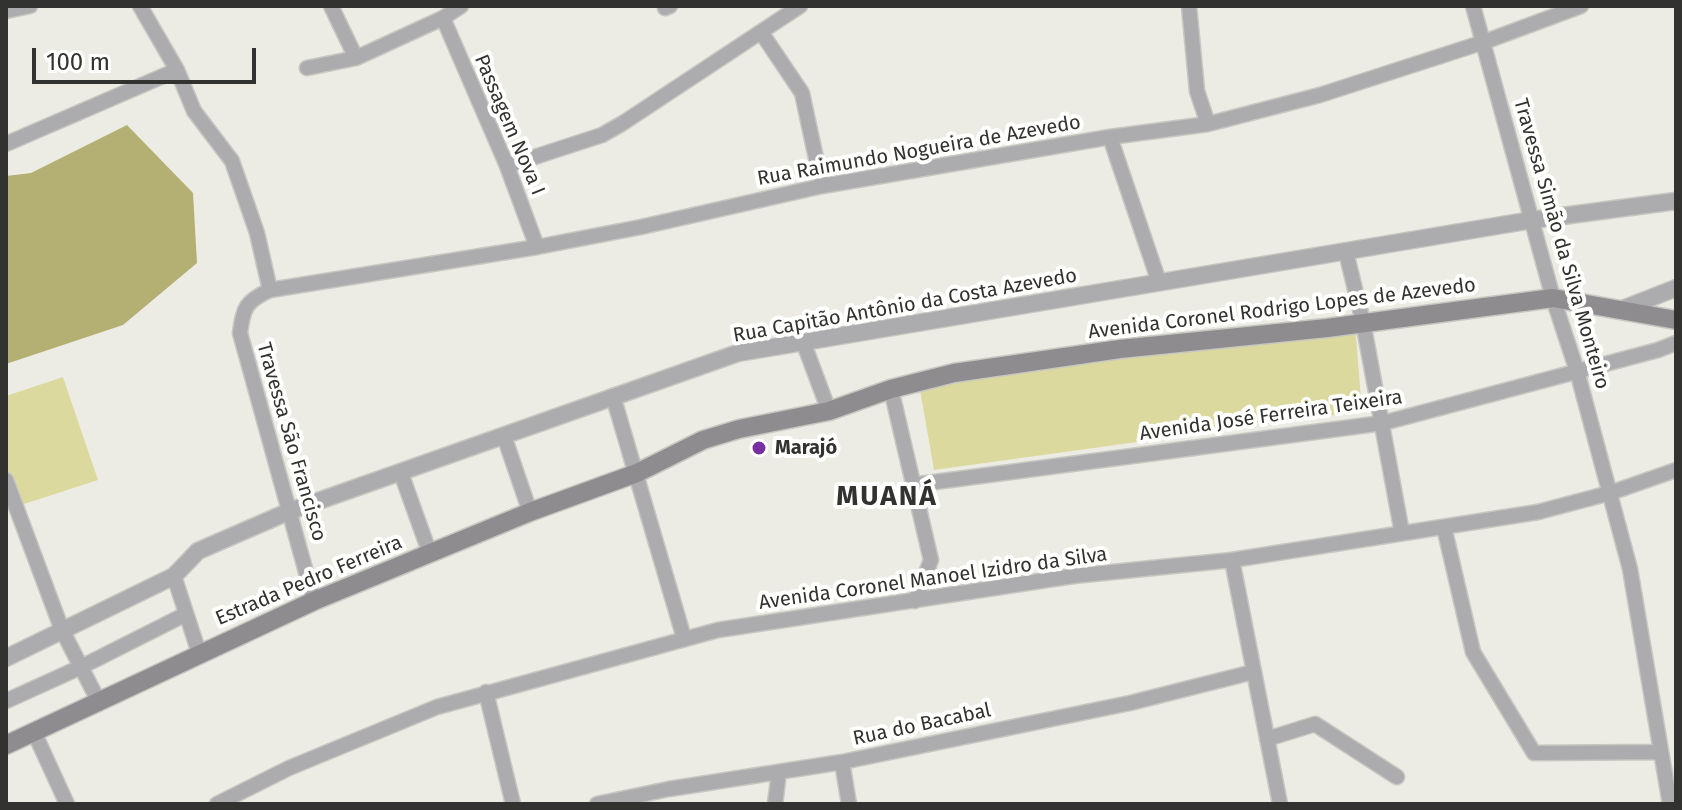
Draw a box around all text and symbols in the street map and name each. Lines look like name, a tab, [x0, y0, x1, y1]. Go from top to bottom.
scale bar	[36, 32, 260, 82]
text: 100 m	[46, 48, 110, 76]
street label: Passagem Nova I	[469, 51, 549, 199]
street label: Travessa Simão da Silva Monteiro	[1508, 96, 1614, 392]
street label: Rua Raimundo Nogueira de Azevedo	[755, 111, 1083, 191]
street label: Rua Capitão Antônio da Costa Azevedo	[731, 264, 1079, 348]
street label: Avenida Coronel Rodrigo Lopes de Azevedo	[1087, 273, 1477, 345]
street label: Travessa São Francisco	[251, 340, 331, 544]
street label: Avenida José Ferreira Teixeira	[1138, 386, 1404, 446]
place label: Marajó	[775, 436, 837, 460]
marker: Marajó	[750, 439, 768, 457]
district label: MUANÁ	[836, 480, 938, 514]
street label: Estrada Pedro Ferreira	[212, 531, 406, 631]
street label: Avenida Coronel Manoel Izidro da Silva	[757, 543, 1109, 615]
street label: Rua do Bacabal	[851, 699, 993, 751]

